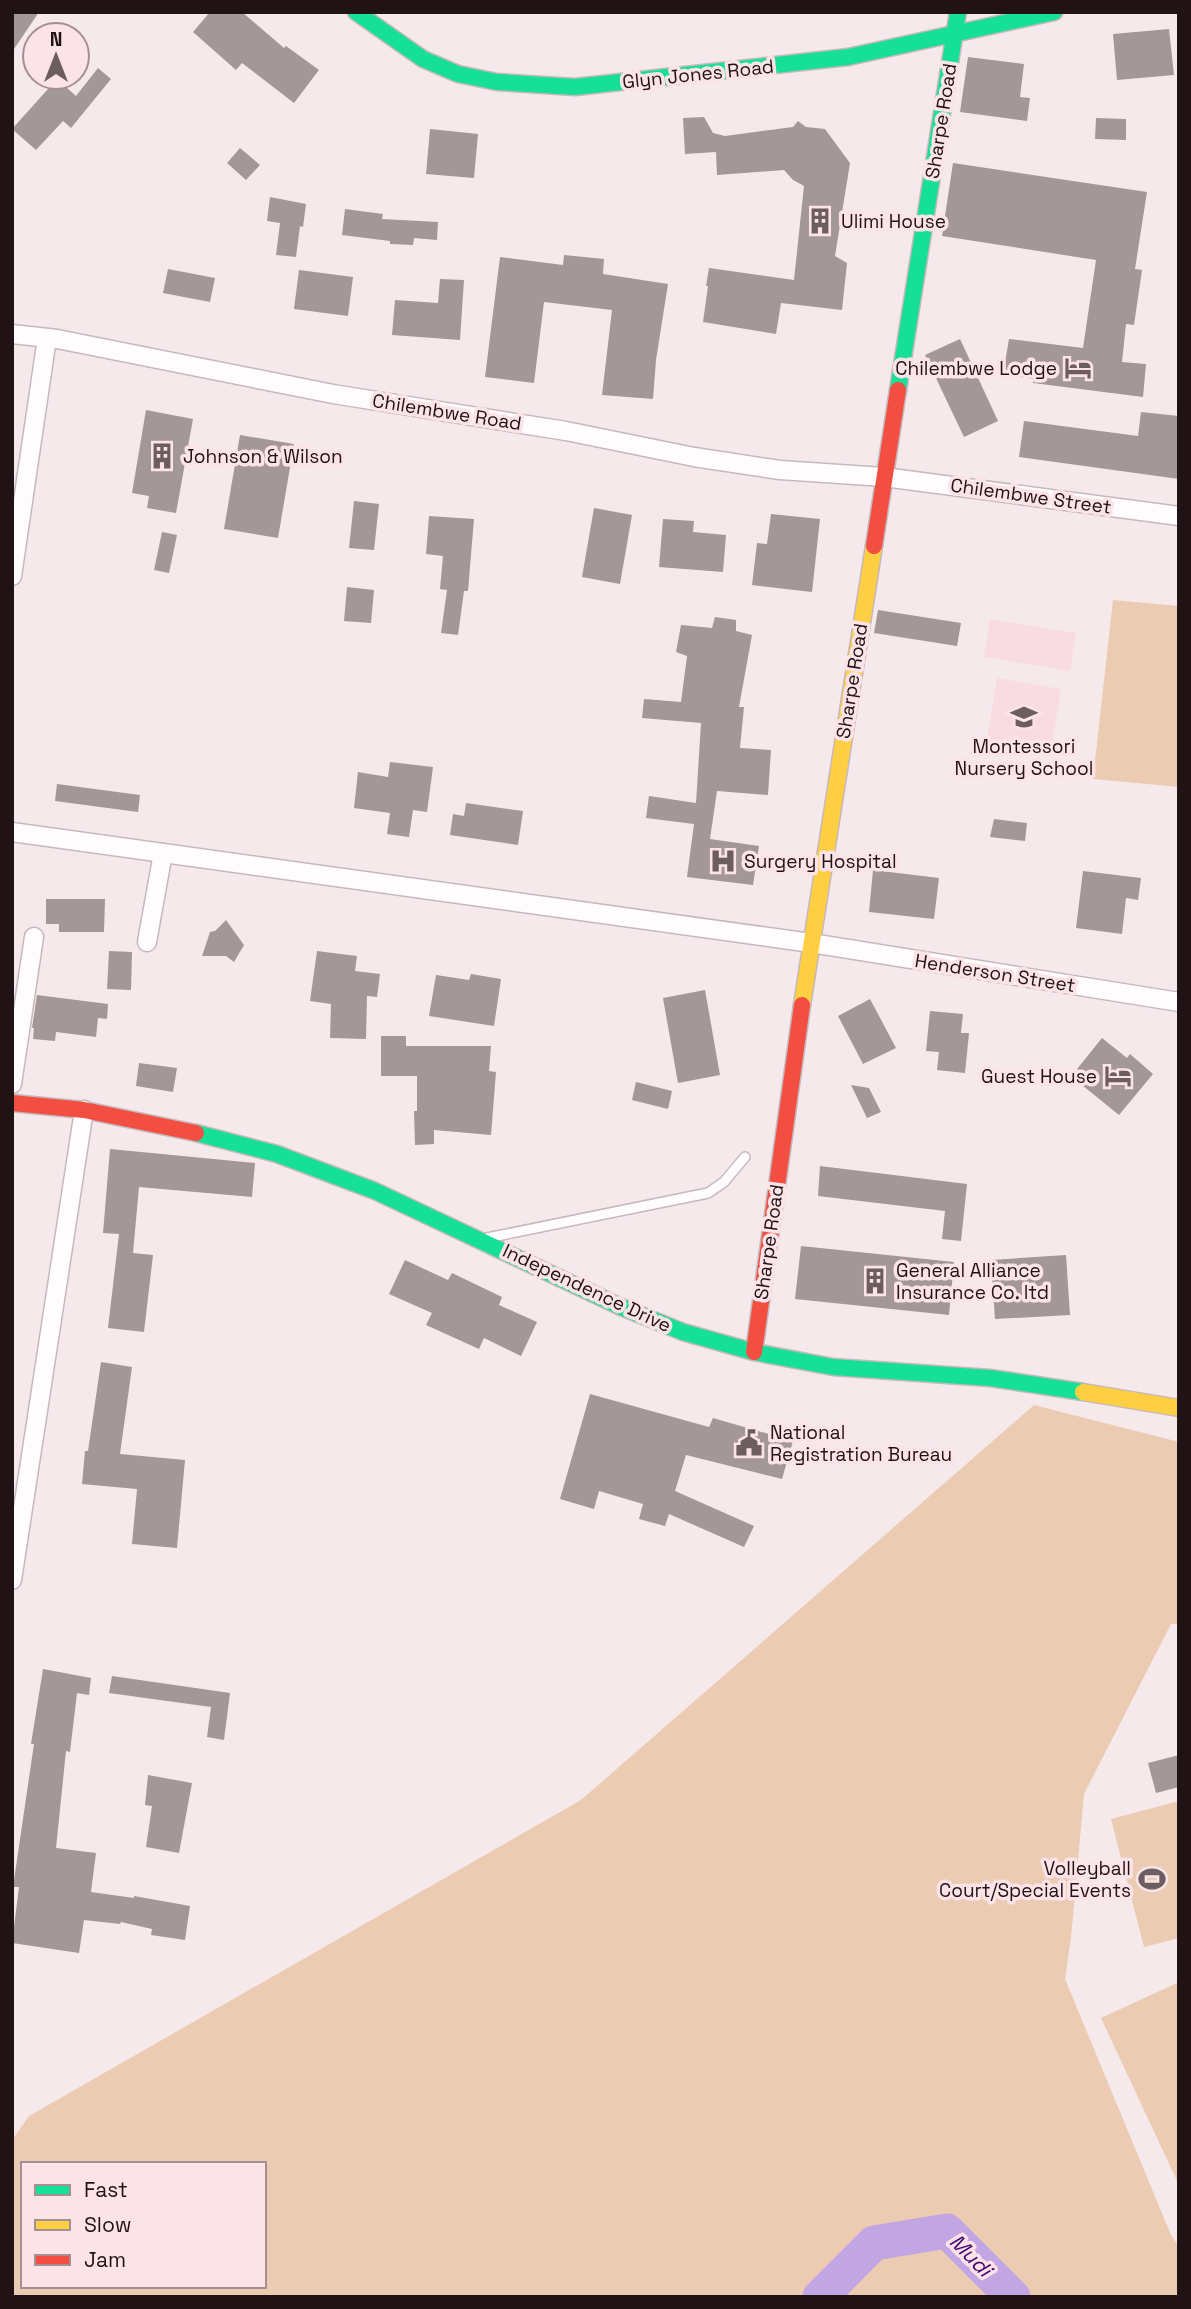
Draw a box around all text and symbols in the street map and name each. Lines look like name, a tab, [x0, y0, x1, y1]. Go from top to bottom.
north arrow	[21, 21, 91, 91]
text: N	[50, 27, 62, 52]
street label: Glyn Jones Road	[621, 54, 775, 94]
street label: Sharpe Road	[920, 62, 962, 180]
building icon: Ulimi House	[805, 206, 835, 236]
place label: Ulimi House	[841, 209, 946, 234]
hotel icon: Chilembwe Lodge	[1063, 353, 1093, 383]
place label: Chilembwe Lodge	[895, 356, 1057, 381]
street label: Chilembwe Road	[371, 388, 523, 436]
building icon: Johnson & Wilson	[147, 441, 177, 471]
place label: Johnson & Wilson	[183, 444, 343, 469]
street label: Chilembwe Street	[949, 472, 1113, 520]
street label: Sharpe Road	[831, 622, 873, 740]
school or university icon: Montessori Nursery School	[1009, 702, 1039, 732]
place label: Montessori Nursery School	[955, 734, 1093, 781]
hospital icon: Surgery Hospital	[708, 846, 738, 876]
place label: Surgery Hospital	[744, 849, 897, 874]
street label: Henderson Street	[913, 948, 1077, 998]
hotel icon: Guest House	[1103, 1061, 1133, 1091]
place label: Guest House	[981, 1064, 1097, 1089]
street label: Sharpe Road	[749, 1183, 789, 1301]
street label: Independence Drive	[499, 1238, 675, 1338]
place label: General Alliance Insurance Co. ltd	[896, 1258, 1049, 1305]
building icon: General Alliance Insurance Co. ltd	[860, 1266, 890, 1296]
place label: National Registration Bureau	[770, 1420, 952, 1467]
public building icon: National Registration Bureau	[734, 1428, 764, 1458]
place label: Volleyball Court/Special Events	[939, 1856, 1131, 1903]
sports icon: Volleyball Court/Special Events	[1137, 1864, 1167, 1894]
legend	[21, 2162, 266, 2288]
text: Fast	[84, 2176, 128, 2203]
text: Slow	[84, 2211, 132, 2238]
water label: Mudi	[944, 2228, 1000, 2284]
text: Jam	[84, 2246, 126, 2273]

